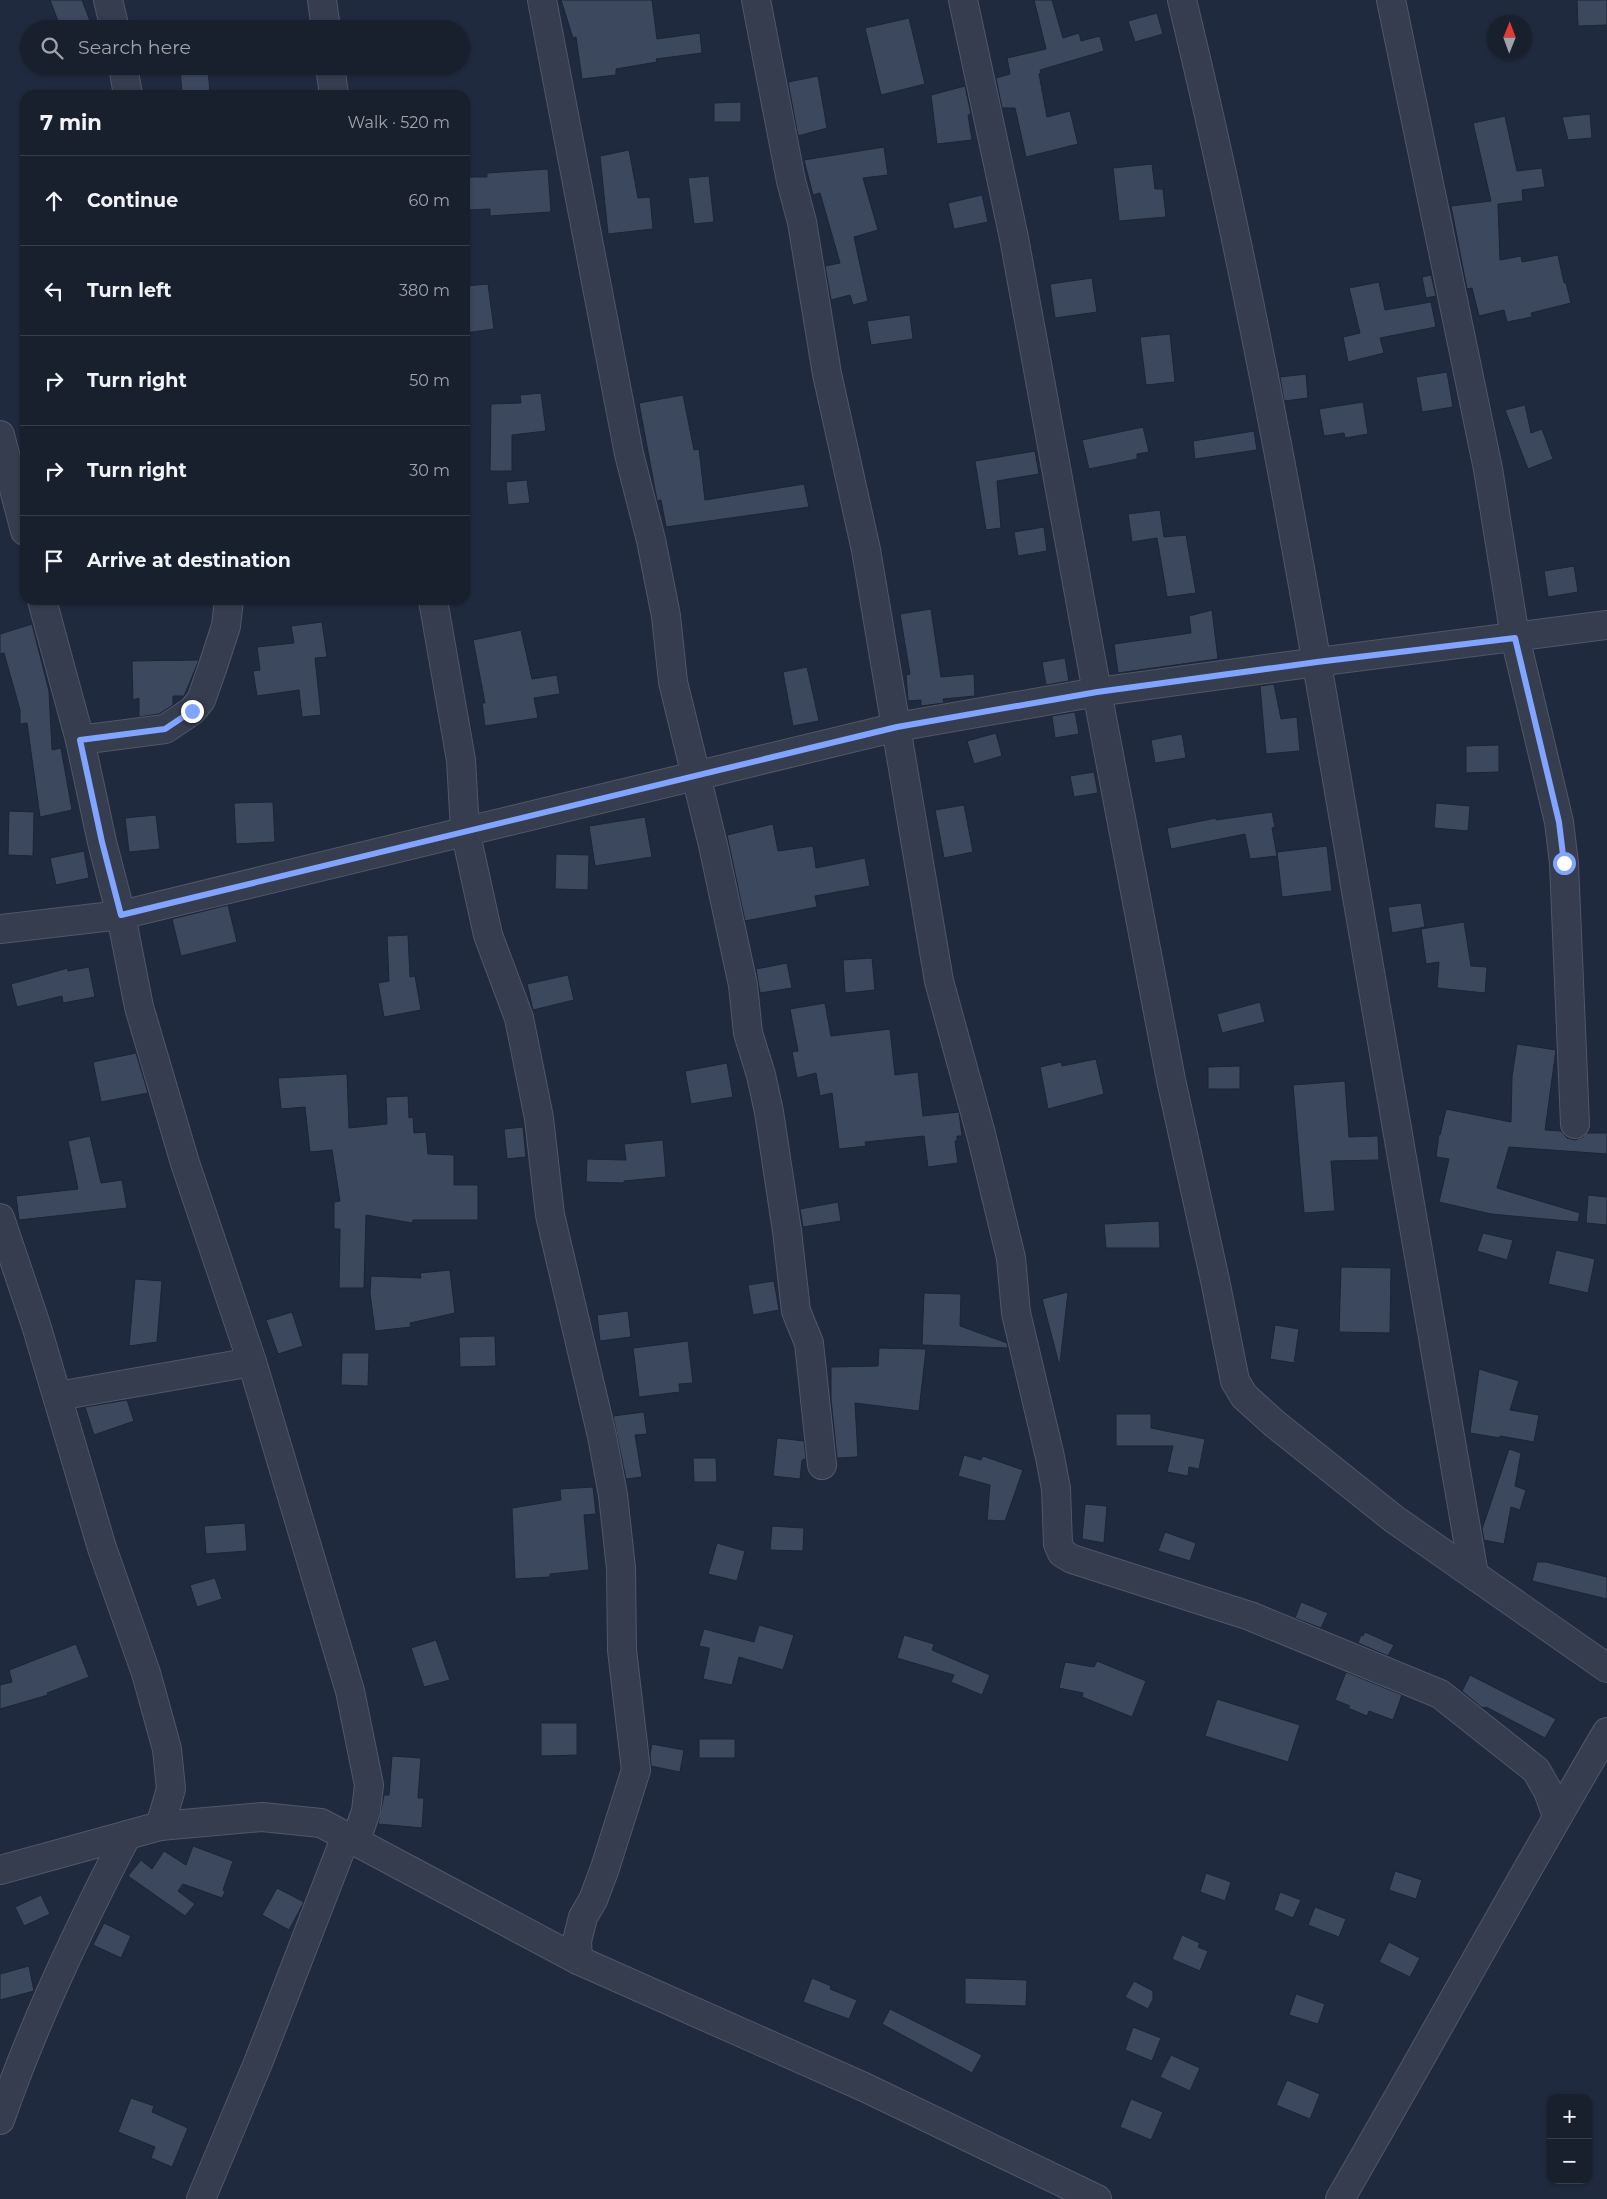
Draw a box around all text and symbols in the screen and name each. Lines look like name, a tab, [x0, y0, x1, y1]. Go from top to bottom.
north arrow	[1487, 15, 1532, 60]
search box	[20, 20, 470, 75]
icon: search	[38, 34, 66, 62]
text: Search here	[78, 36, 191, 59]
text: 7 min	[40, 110, 102, 135]
text: Walk · 520 m	[348, 113, 450, 132]
icon: ahead	[40, 187, 68, 215]
text: Continue	[87, 189, 178, 212]
text: 60 m	[408, 191, 450, 210]
icon: left	[40, 277, 68, 305]
text: Turn left	[87, 279, 172, 302]
text: 380 m	[399, 281, 450, 300]
icon: right	[40, 367, 68, 395]
text: Turn right	[87, 369, 187, 392]
text: 50 m	[409, 371, 450, 390]
icon: right	[40, 457, 68, 485]
text: Turn right	[87, 459, 187, 482]
text: 30 m	[409, 461, 450, 480]
icon: arrive	[40, 547, 68, 575]
text: Arrive at destination	[87, 549, 291, 572]
route end	[181, 700, 204, 723]
route start	[1553, 852, 1576, 875]
map controls	[1547, 2094, 1592, 2184]
button: +	[1547, 2094, 1592, 2139]
button: −	[1547, 2139, 1592, 2184]

